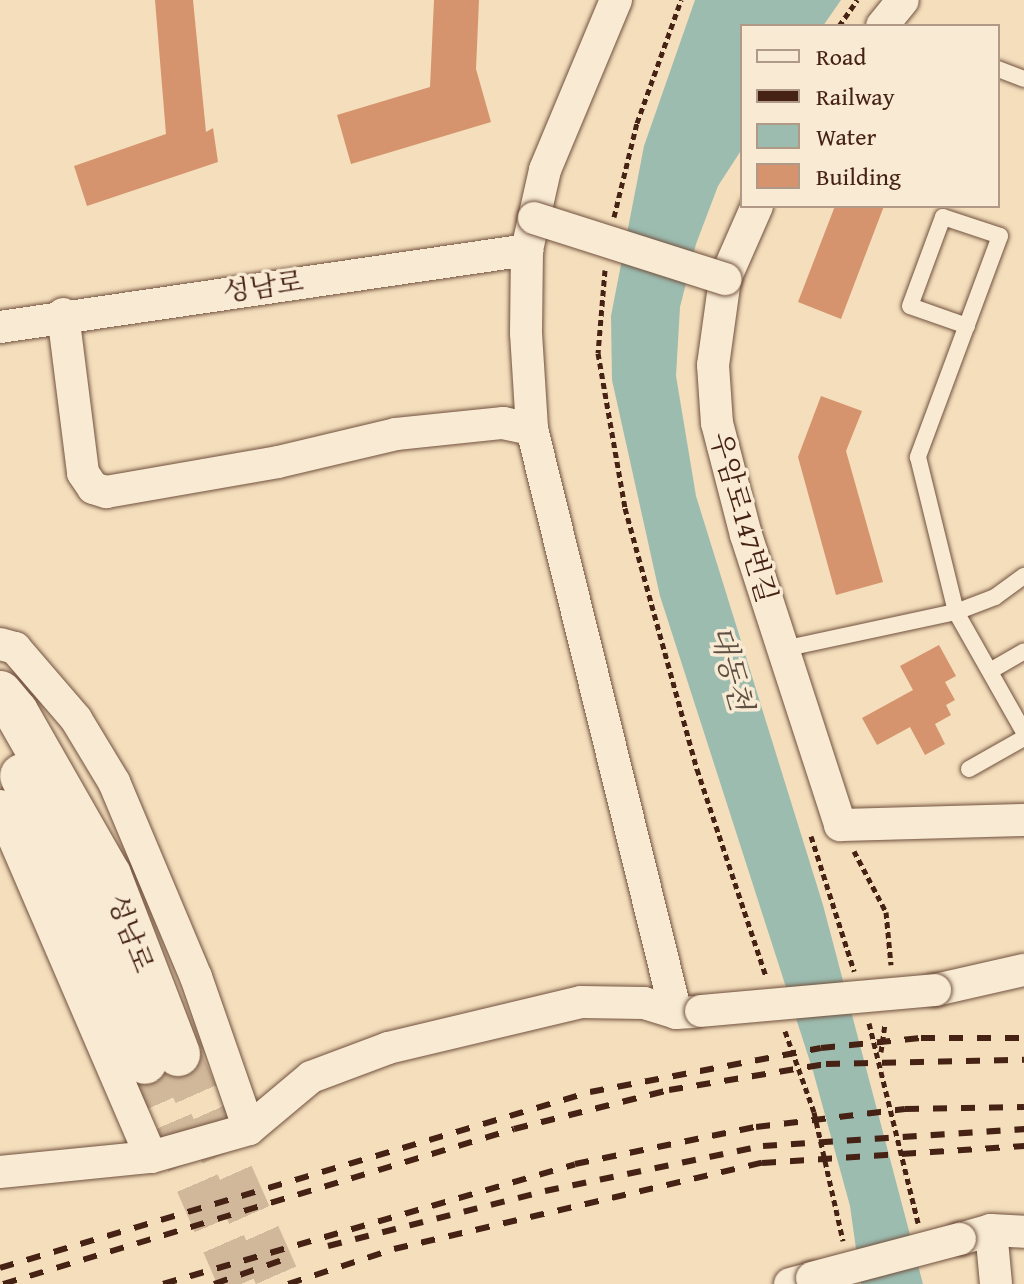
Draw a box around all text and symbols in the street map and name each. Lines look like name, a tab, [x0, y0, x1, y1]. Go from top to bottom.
legend	[740, 24, 1000, 208]
text: Road	[816, 39, 866, 74]
text: Railway	[816, 79, 895, 114]
text: Water	[816, 119, 876, 154]
text: Building	[816, 159, 901, 194]
street label: 성남로	[220, 264, 306, 308]
street label: 우암로147번길	[704, 428, 784, 606]
water label: 대동천	[703, 621, 761, 715]
street label: 성남로	[101, 889, 161, 977]

